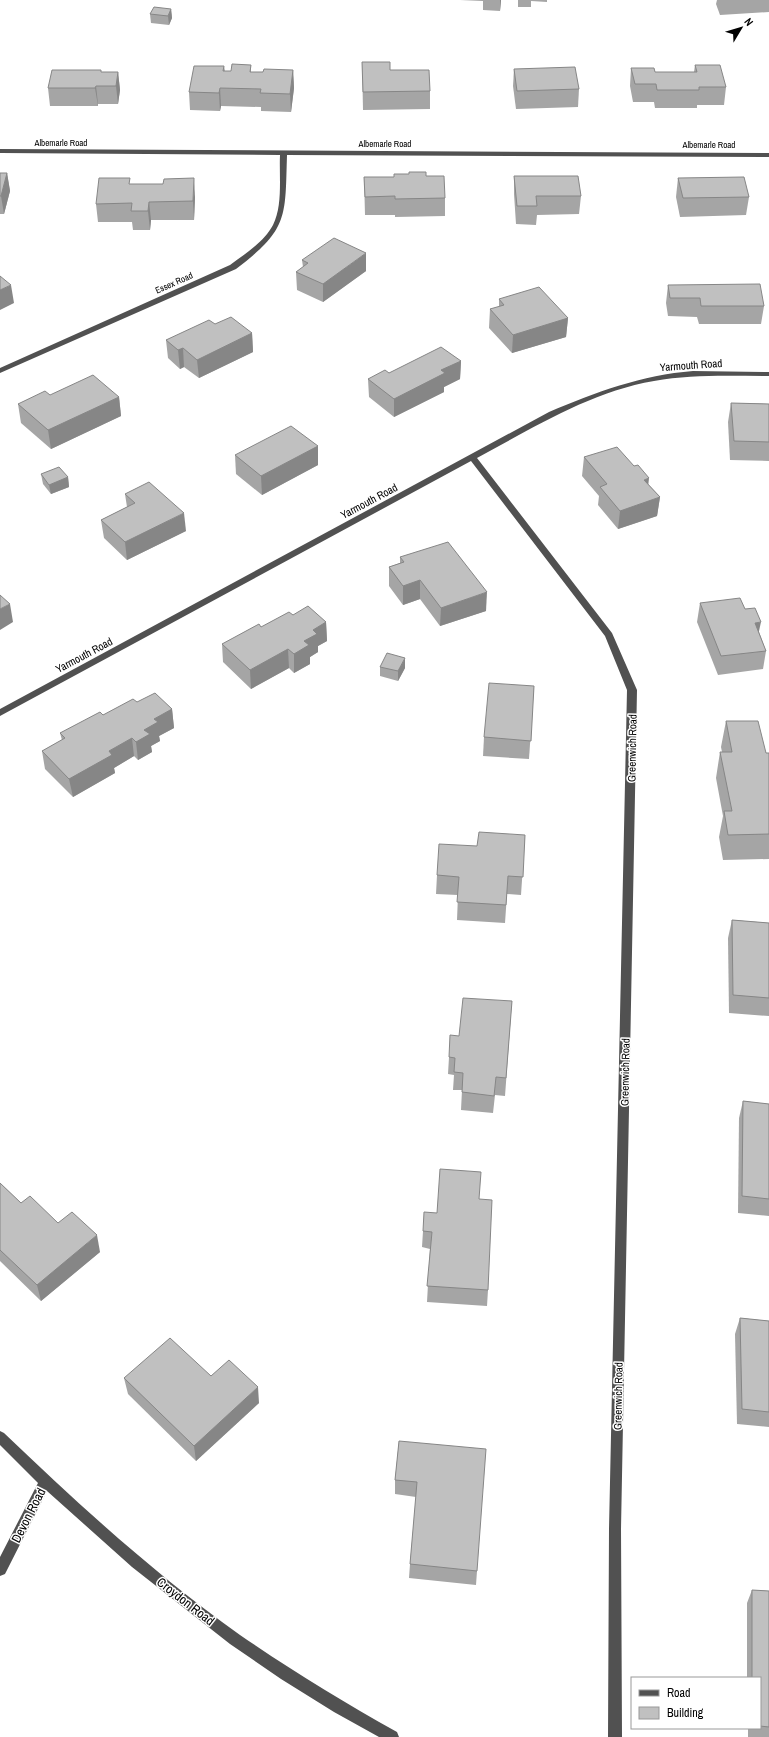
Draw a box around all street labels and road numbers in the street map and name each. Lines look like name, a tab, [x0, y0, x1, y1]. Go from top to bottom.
street label: Albemarle Road	[34, 137, 87, 149]
street label: Albemarle Road	[358, 138, 411, 150]
street label: Albemarle Road	[682, 139, 735, 151]
street label: Essex Road	[153, 269, 195, 297]
street label: Yarmouth Road	[659, 356, 723, 374]
street label: Yarmouth Road	[338, 480, 400, 522]
street label: Yarmouth Road	[53, 634, 115, 676]
street label: Greenwich Road	[624, 714, 640, 782]
street label: Greenwich Road	[617, 1038, 633, 1106]
street label: Greenwich Road	[610, 1362, 626, 1430]
street label: Devon Road	[7, 1485, 49, 1545]
street label: Croydon Road	[153, 1574, 218, 1629]

